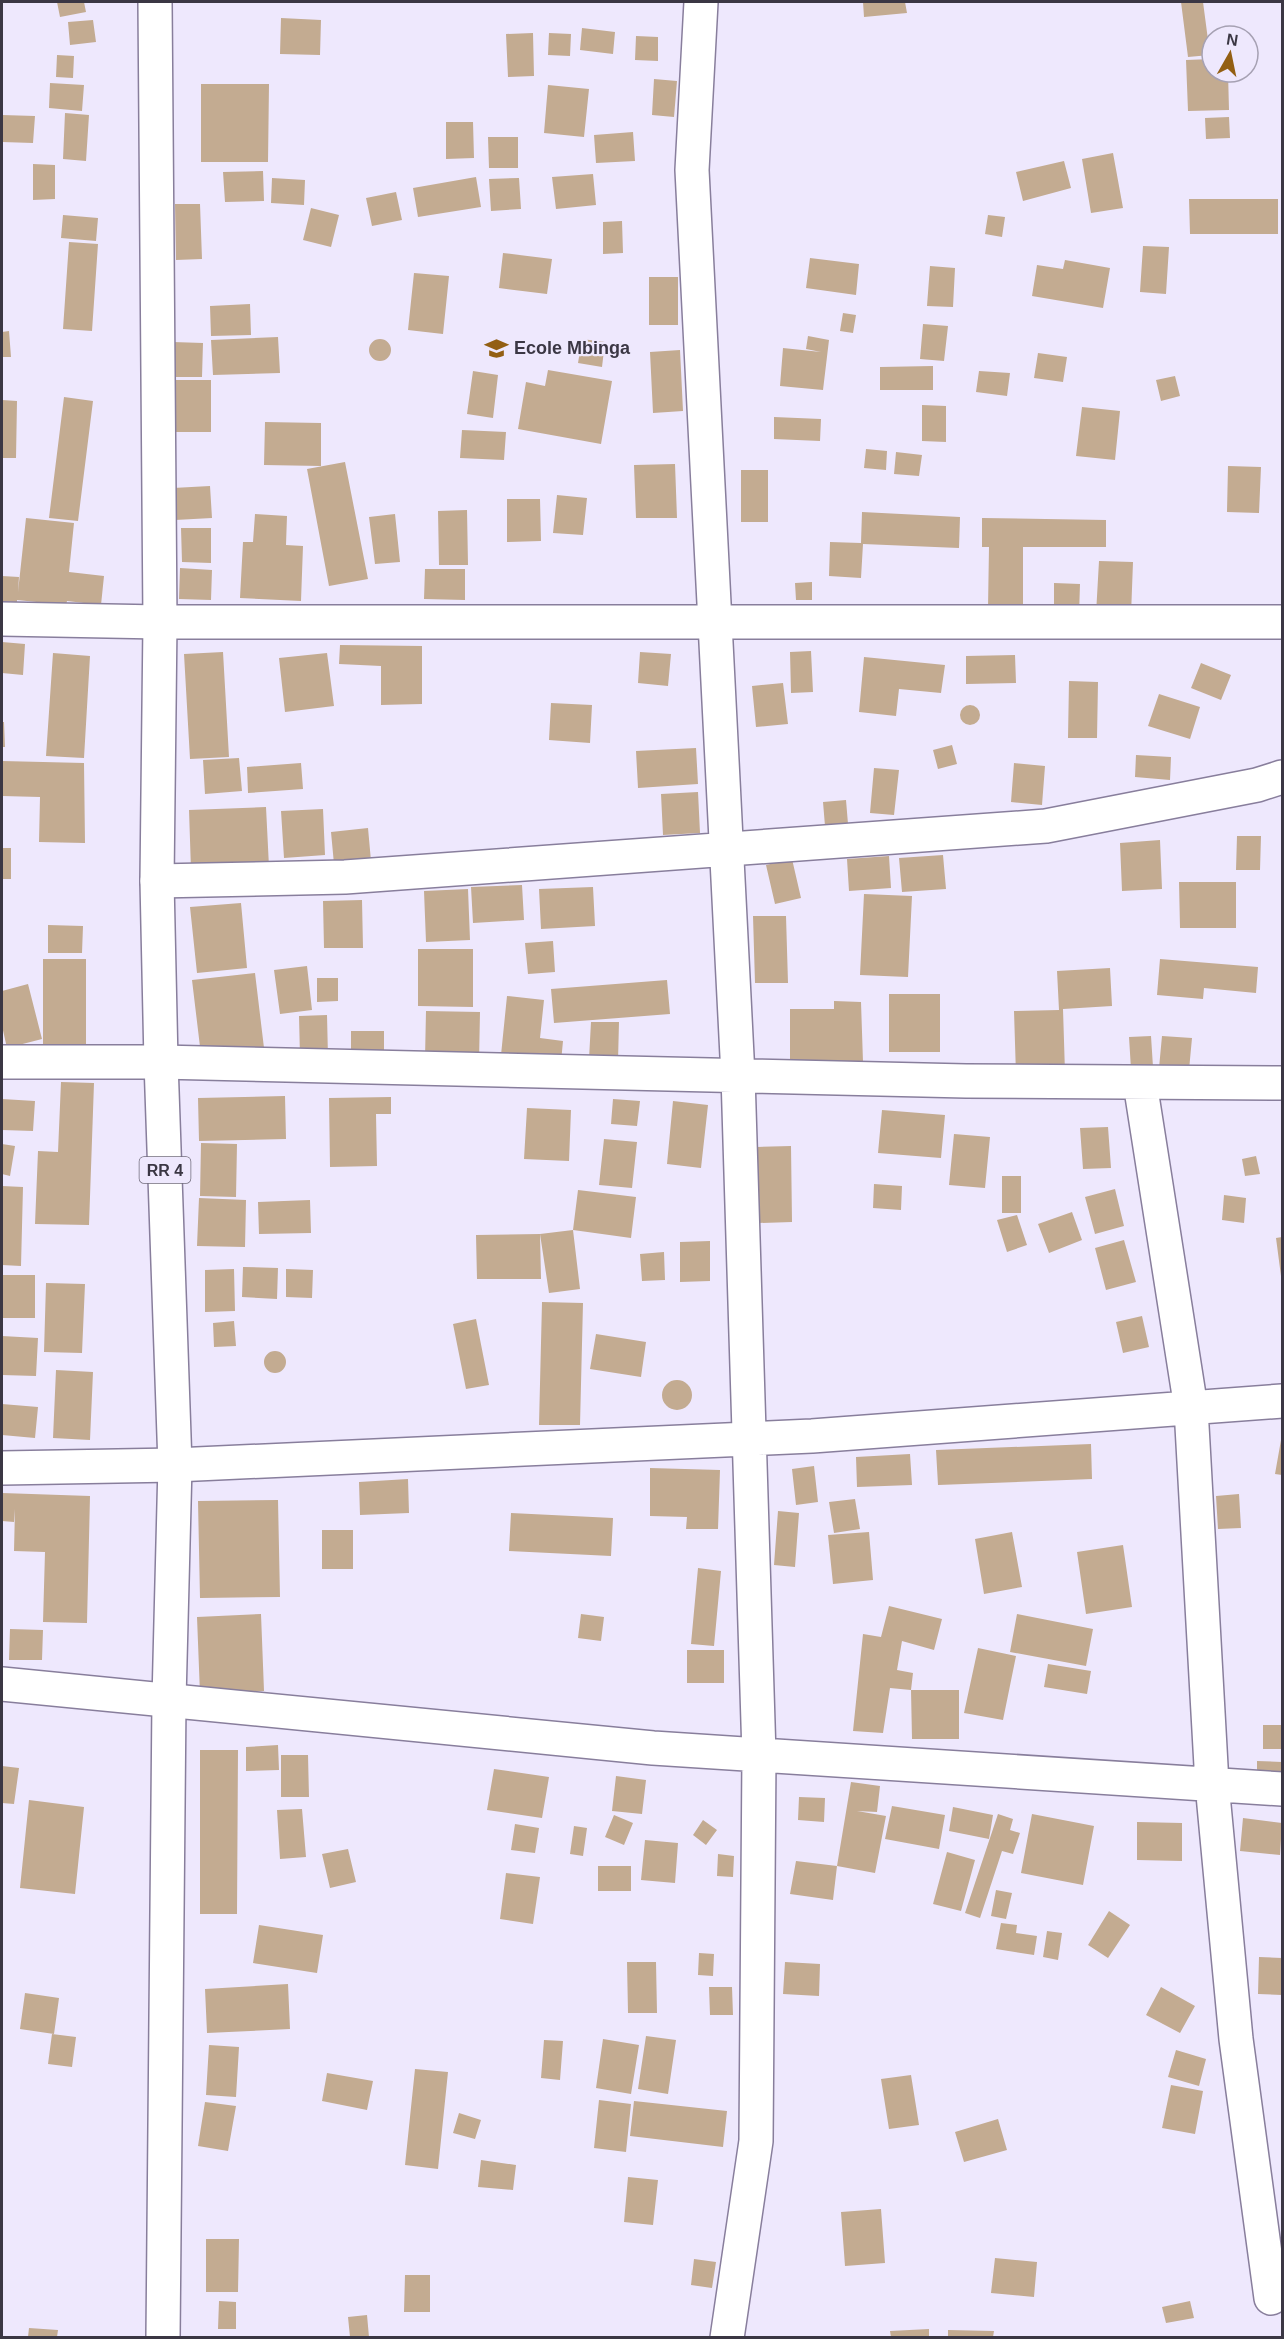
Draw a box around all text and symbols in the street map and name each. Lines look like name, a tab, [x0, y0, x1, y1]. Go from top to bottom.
north arrow	[1200, 24, 1260, 84]
text: N	[1225, 30, 1239, 49]
school or university icon: Ecole Mbinga	[483, 335, 509, 361]
place label: Ecole Mbinga	[514, 338, 631, 358]
road number: RR 4	[140, 1157, 190, 1183]

